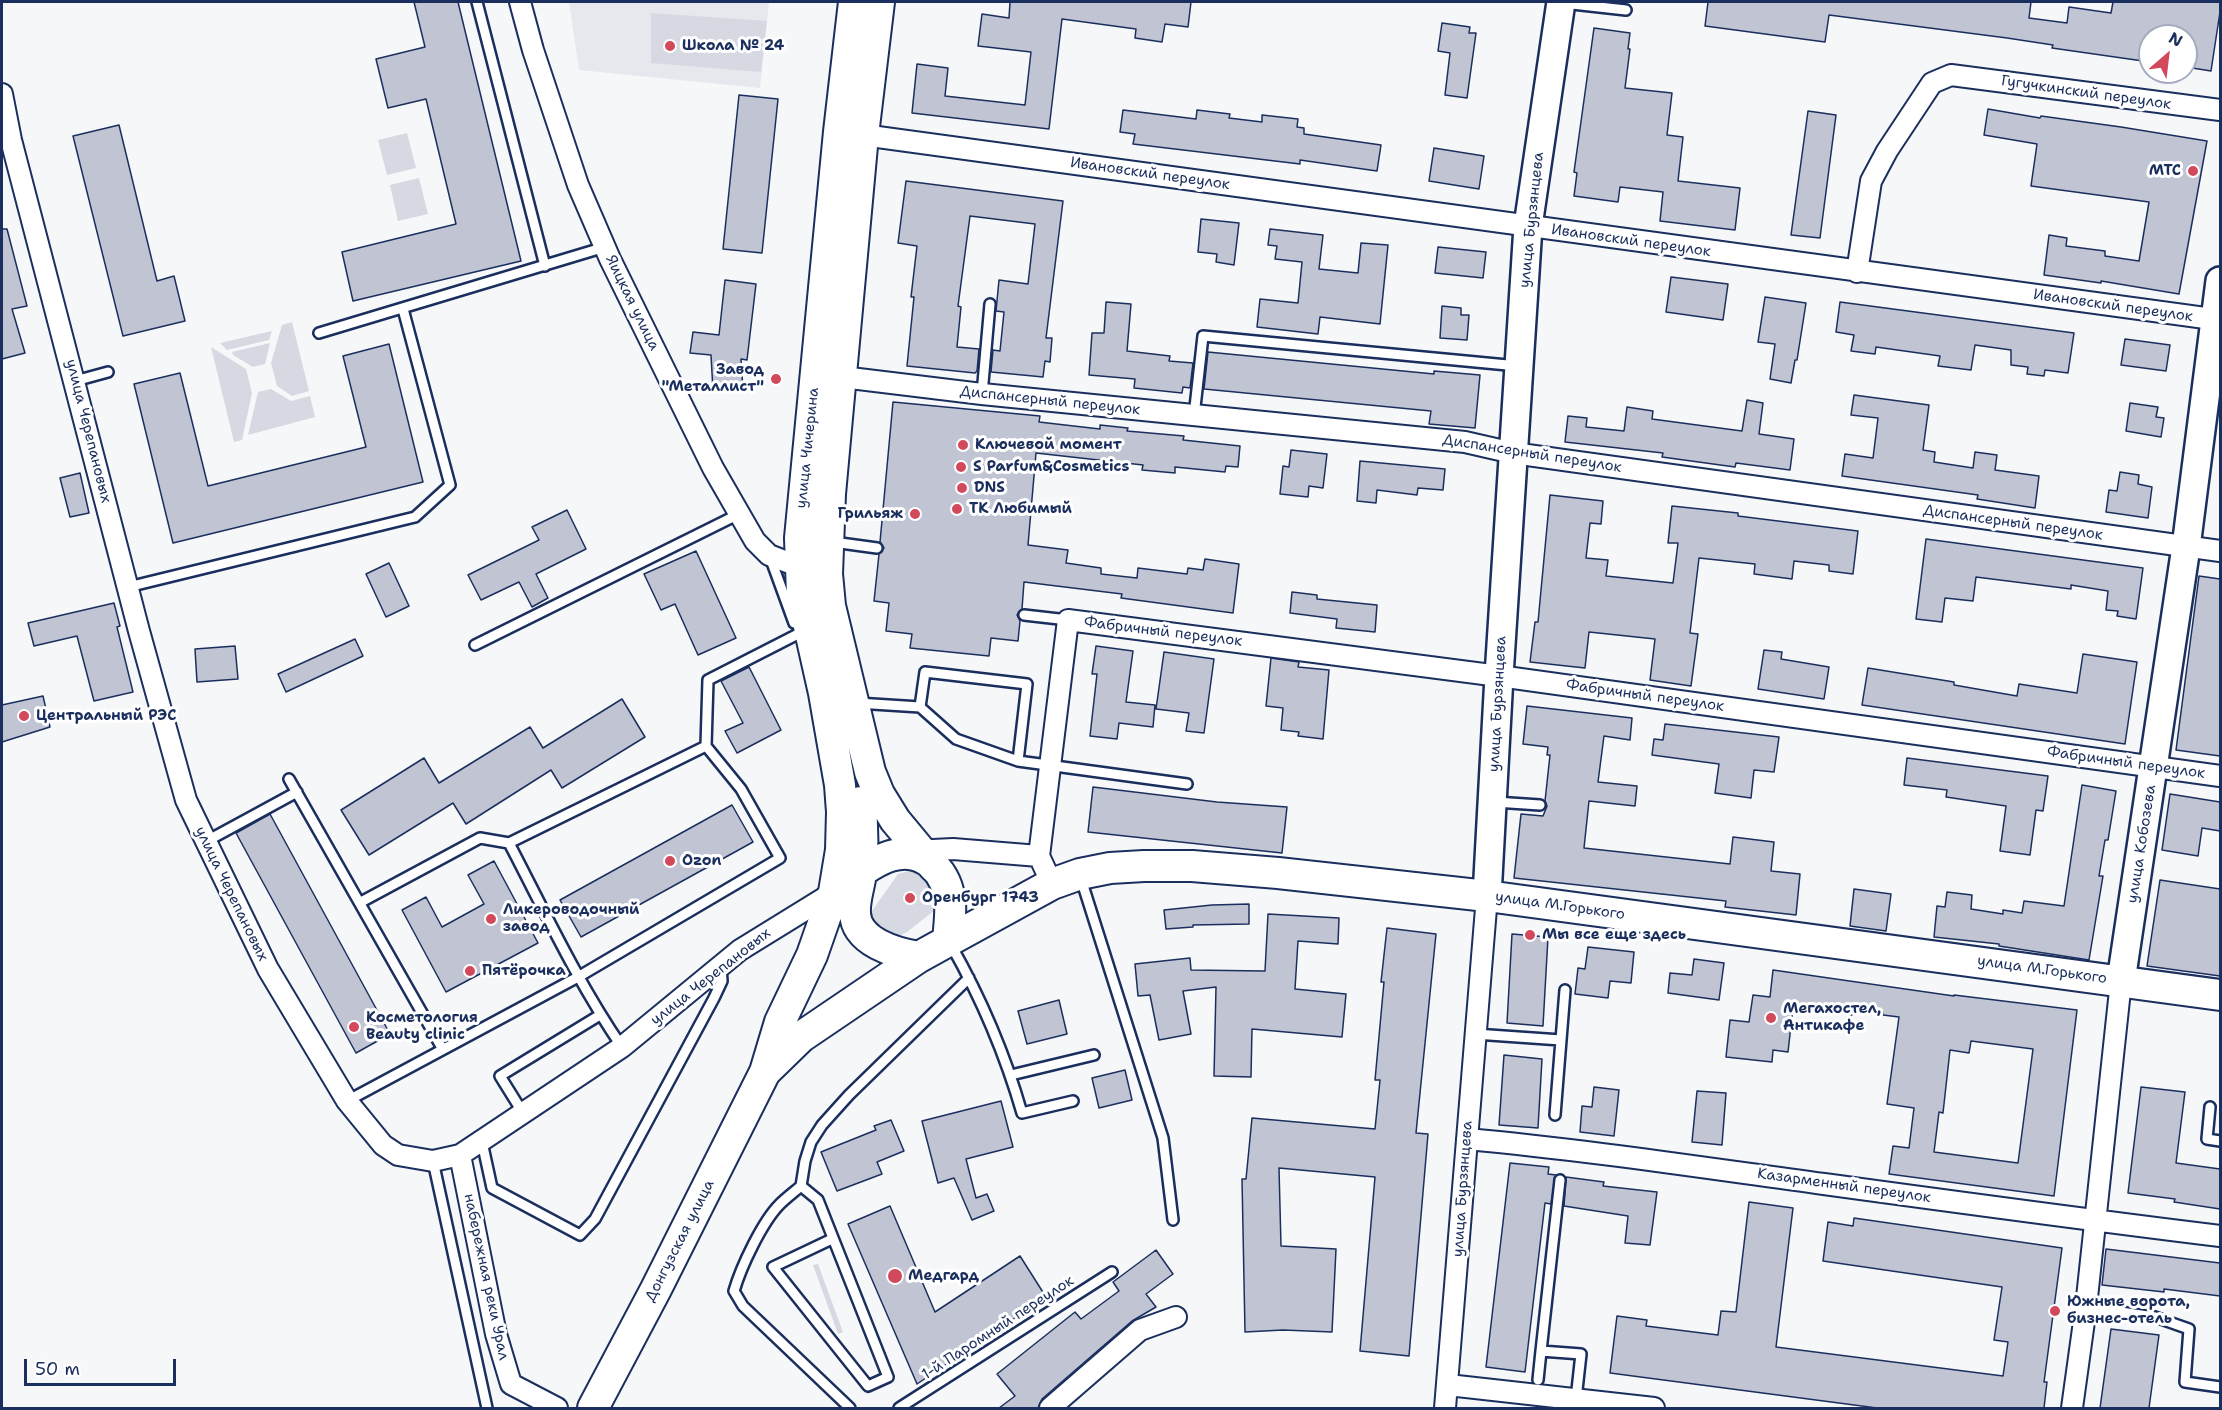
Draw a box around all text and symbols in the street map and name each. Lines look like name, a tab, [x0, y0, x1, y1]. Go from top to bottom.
north arrow	[2138, 24, 2198, 84]
text: N	[2165, 27, 2186, 52]
place label: Школа № 24	[682, 37, 784, 55]
marker: Школа № 24	[663, 39, 677, 53]
street label: Гугучкинский переулок	[2000, 72, 2172, 114]
street label: улица Бурзянцева	[1516, 151, 1548, 289]
street label: Ивановский переулок	[1069, 154, 1231, 194]
place label: МТС	[2149, 162, 2181, 180]
marker: МТС	[2186, 164, 2200, 178]
street label: Ивановский переулок	[1550, 221, 1712, 261]
street label: Яицкая улица	[601, 252, 663, 354]
street label: Ивановский переулок	[2032, 286, 2194, 326]
street label: улица Черепановых	[61, 357, 115, 505]
place label: Завод "Металлист"	[661, 361, 764, 396]
marker: Завод "Металлист"	[769, 372, 783, 386]
street label: Диспансерный переулок	[959, 383, 1141, 419]
street label: улица Чичерина	[793, 387, 823, 509]
street label: Диспансерный переулок	[1441, 431, 1623, 477]
place label: Ключевой момент	[975, 436, 1122, 454]
marker: Ключевой момент	[956, 438, 970, 452]
place label: S Parfum&Cosmetics	[973, 458, 1129, 476]
marker: S Parfum&Cosmetics	[954, 460, 968, 474]
place label: DNS	[974, 479, 1005, 497]
marker: DNS	[955, 481, 969, 495]
place label: ТК Любимый	[969, 500, 1072, 518]
street label: Диспансерный переулок	[1922, 501, 2104, 545]
marker: ТК Любимый	[950, 502, 964, 516]
place label: Грильяж	[838, 505, 903, 523]
marker: Грильяж	[908, 507, 922, 521]
street label: Фабричный переулок	[1083, 613, 1243, 651]
street label: улица Бурзянцева	[1485, 635, 1511, 773]
street label: Фабричный переулок	[1565, 676, 1725, 716]
place label: Центральный РЭС	[36, 707, 176, 725]
marker: Центральный РЭС	[17, 709, 31, 723]
street label: Фабричный переулок	[2046, 743, 2206, 783]
street label: улица Кобозева	[2124, 784, 2160, 904]
street label: улица Черепановых	[191, 824, 271, 964]
place label: Ozon	[682, 852, 722, 870]
marker: Ozon	[663, 854, 677, 868]
street label: улица М.Горького	[1494, 888, 1626, 924]
place label: Оренбург 1743	[922, 889, 1039, 907]
marker: Оренбург 1743	[903, 891, 917, 905]
place label: Ликероводочный завод	[503, 901, 639, 936]
marker: Ликероводочный завод	[484, 912, 498, 926]
street label: улица Черепановых	[647, 925, 775, 1029]
place label: Мы все еще здесь	[1542, 926, 1686, 944]
marker: Мы все еще здесь	[1523, 928, 1537, 942]
street label: улица М.Горького	[1976, 952, 2108, 988]
place label: Пятёрочка	[482, 962, 566, 980]
marker: Пятёрочка	[463, 964, 477, 978]
place label: Мегахостел, Антикафе	[1783, 1000, 1881, 1035]
place label: Косметология Beauty clinic	[366, 1009, 478, 1044]
marker: Мегахостел, Антикафе	[1764, 1011, 1778, 1025]
marker: Косметология Beauty clinic	[347, 1020, 361, 1034]
street label: улица Бурзянцева	[1449, 1120, 1477, 1258]
street label: Казарменный переулок	[1756, 1165, 1932, 1207]
street label: Донгузская улица	[641, 1177, 719, 1305]
street label: набережная реки Урал	[460, 1192, 512, 1362]
marker: Медгард	[886, 1267, 904, 1285]
place label: Медгард	[908, 1267, 979, 1285]
street label: 1-й Паромный переулок	[919, 1272, 1077, 1384]
place label: Южные ворота, бизнес-отель	[2067, 1293, 2190, 1328]
marker: Южные ворота, бизнес-отель	[2048, 1304, 2062, 1318]
scale bar	[27, 1347, 178, 1385]
text: 50 m	[35, 1357, 80, 1381]

